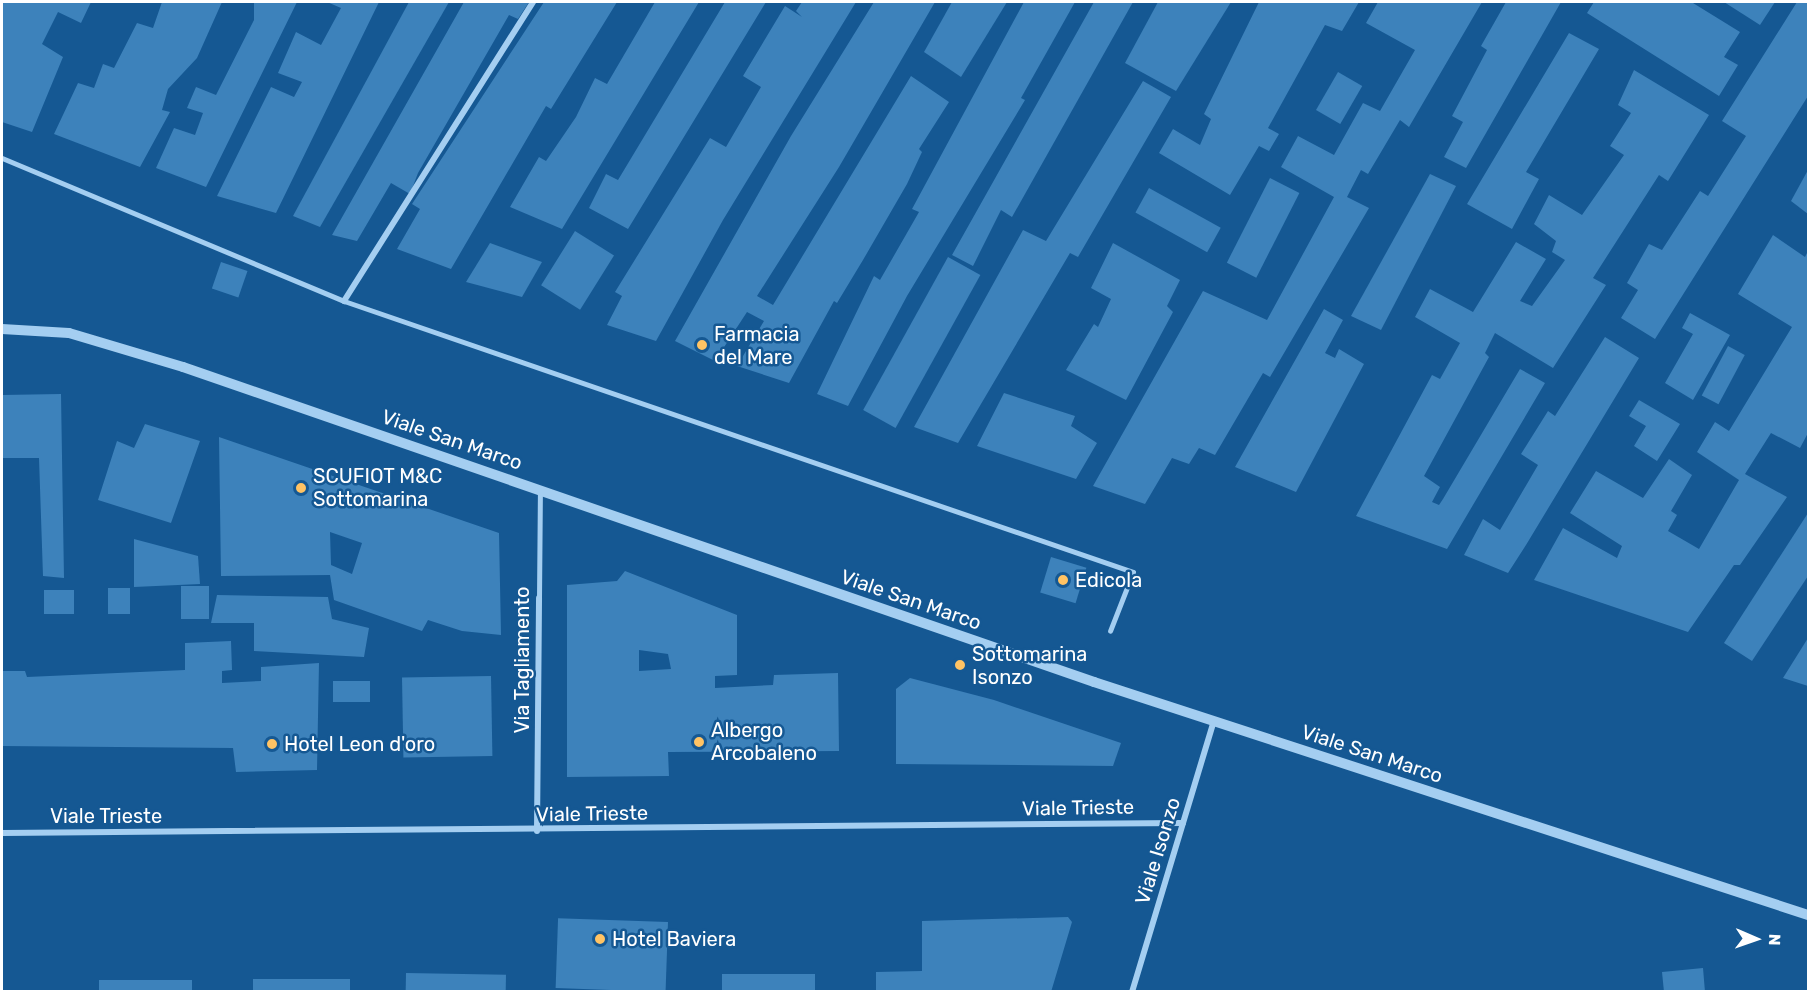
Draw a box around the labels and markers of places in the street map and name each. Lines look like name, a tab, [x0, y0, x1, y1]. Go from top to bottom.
place label: Farmacia del Mare	[714, 322, 799, 369]
marker: Farmacia del Mare	[695, 338, 709, 352]
place label: SCUFIOT M&C Sottomarina	[313, 464, 443, 511]
marker: SCUFIOT M&C Sottomarina	[294, 481, 308, 495]
place label: Edicola	[1075, 568, 1142, 592]
marker: Edicola	[1056, 573, 1070, 587]
place label: Sottomarina Isonzo	[972, 642, 1087, 689]
marker: Sottomarina Isonzo	[953, 658, 967, 672]
place label: Albergo Arcobaleno	[711, 718, 817, 765]
place label: Hotel Leon d'oro	[284, 732, 435, 756]
marker: Albergo Arcobaleno	[692, 735, 706, 749]
marker: Hotel Leon d'oro	[265, 737, 279, 751]
place label: Hotel Baviera	[612, 927, 736, 951]
marker: Hotel Baviera	[593, 932, 607, 946]

